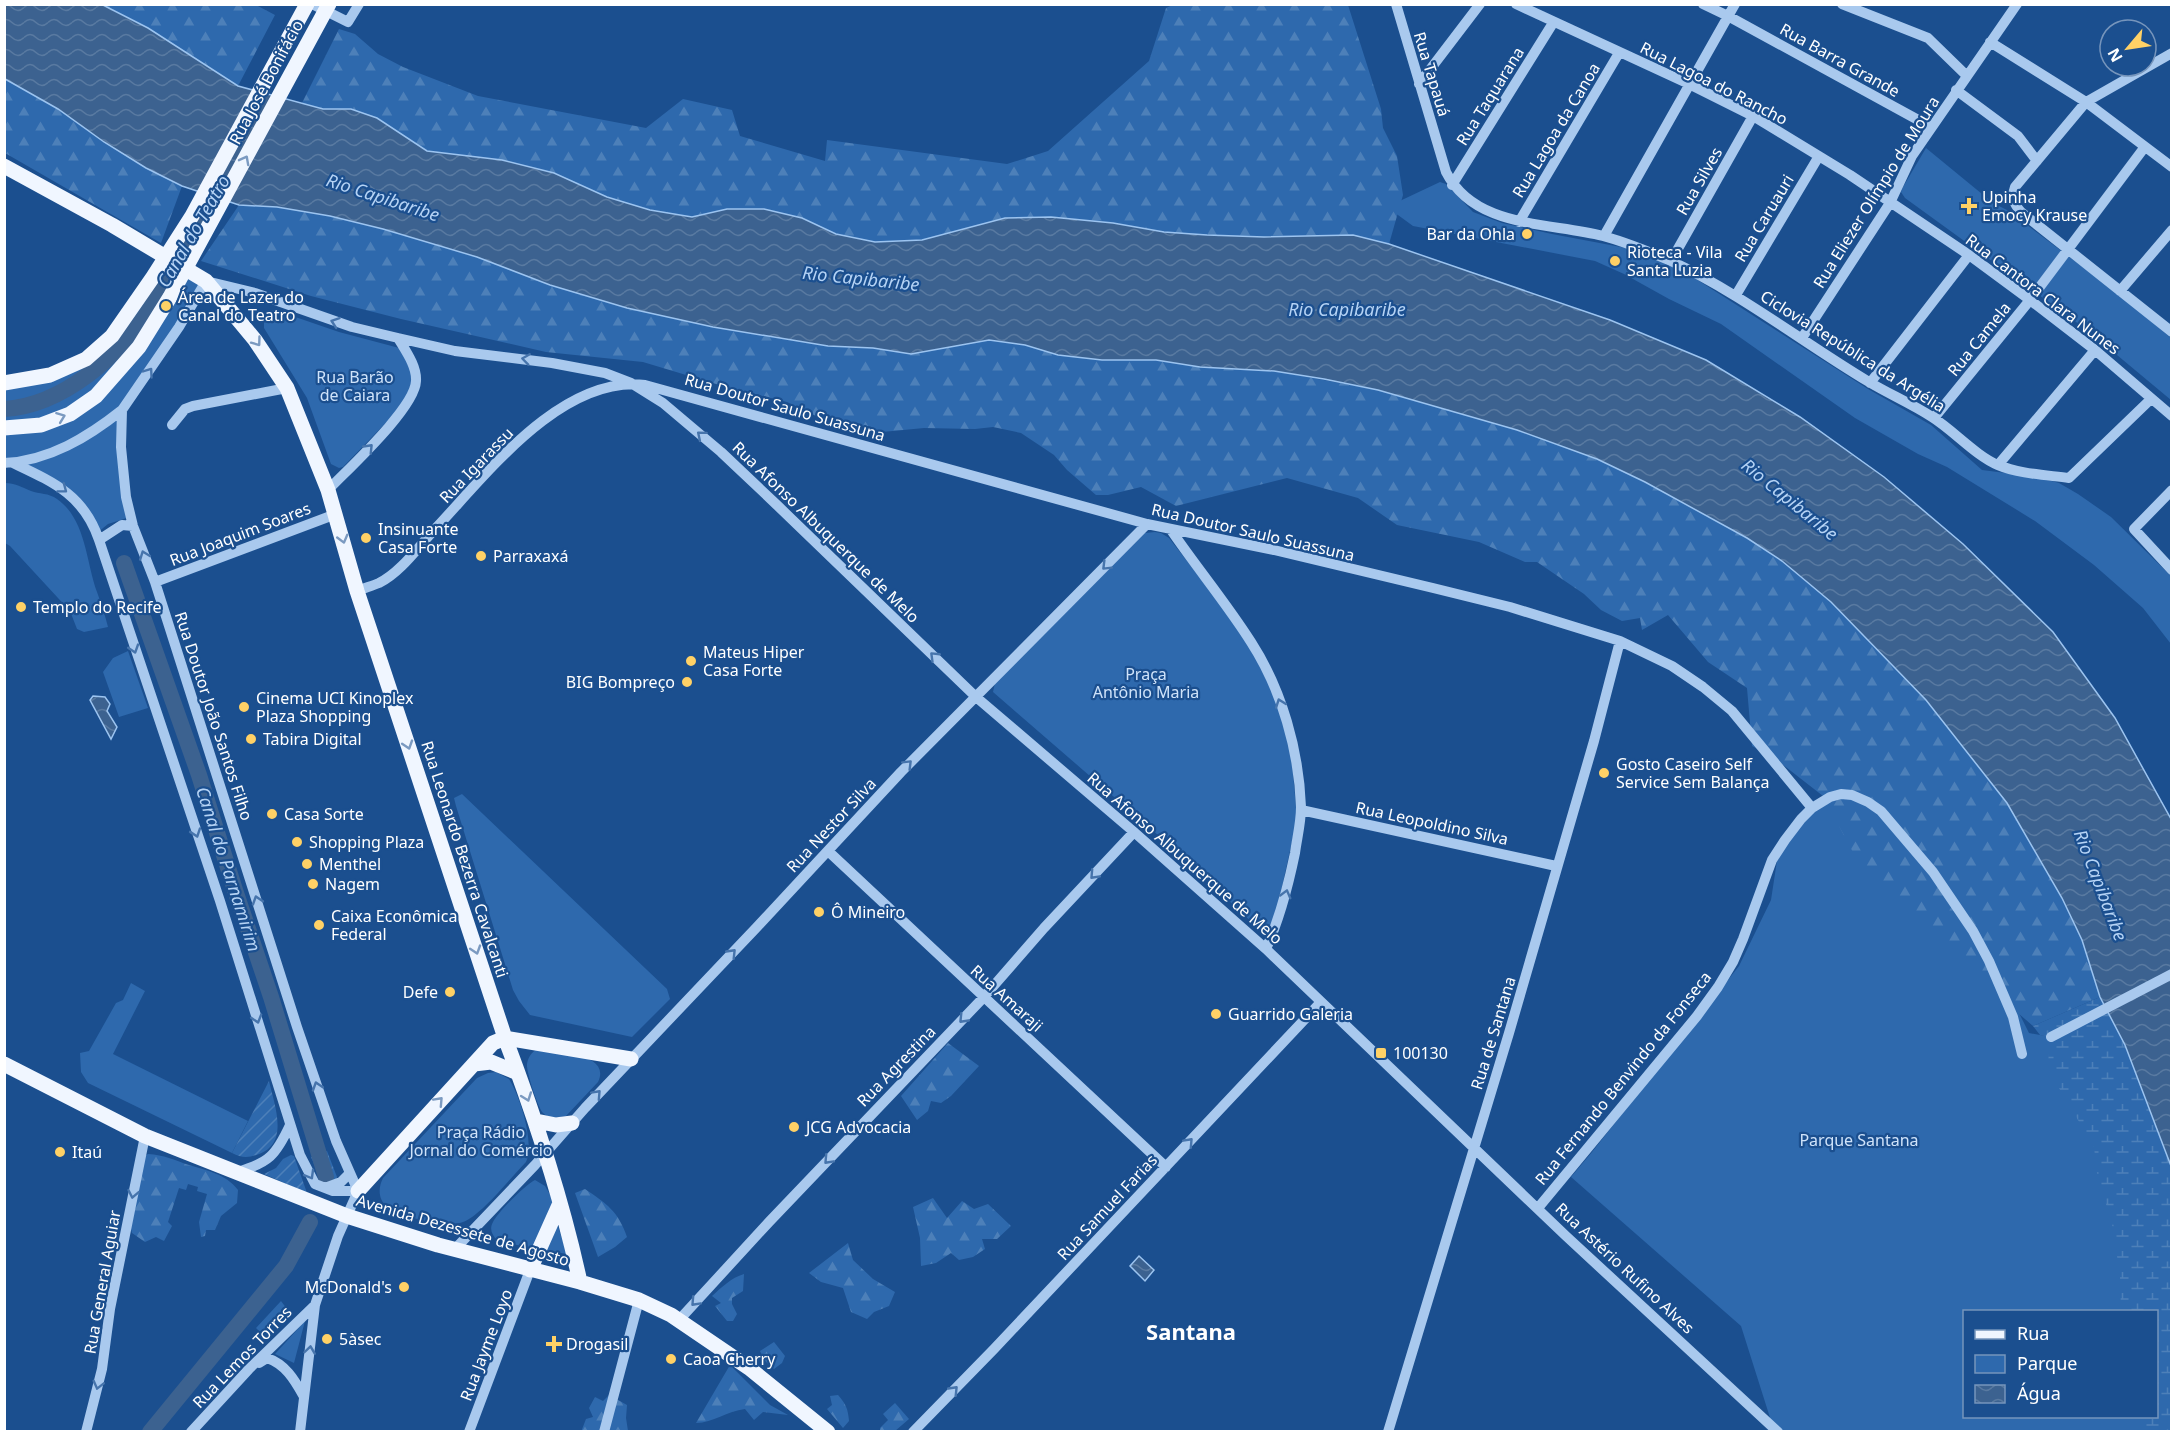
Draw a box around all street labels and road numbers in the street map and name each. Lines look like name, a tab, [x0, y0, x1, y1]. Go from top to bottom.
street label: Rua José Bonifácio	[224, 16, 308, 148]
street label: Rua Barra Grande	[1776, 18, 1904, 102]
street label: Rua Tapauá	[1409, 29, 1455, 119]
street label: Rua Lagoa do Rancho	[1637, 36, 1791, 130]
street label: Rua Taquarana	[1451, 43, 1529, 149]
street label: Rua Lagoa da Canoa	[1507, 59, 1605, 201]
street label: Rua Eliezer Olímpio de Moura	[1808, 92, 1944, 292]
street label: Rua Silves	[1671, 143, 1727, 219]
street label: Rua Caruauri	[1729, 170, 1799, 266]
street label: Rua Cantora Clara Nunes	[1961, 229, 2125, 359]
street label: Ciclovia República da Argélia	[1756, 285, 1950, 417]
street label: Rua Camela	[1942, 297, 2016, 381]
street label: Rua Doutor Saulo Suassuna	[682, 368, 888, 446]
street label: Rua Igarassu	[434, 422, 518, 508]
street label: Rua Afonso Albuquerque de Melo	[728, 436, 924, 628]
street label: Rua Joaquim Soares	[166, 497, 314, 571]
street label: Rua Doutor Saulo Suassuna	[1149, 498, 1357, 566]
street label: Rua Doutor João Santos Filho	[170, 609, 258, 823]
street label: Rua Leonardo Bezerra Cavalcanti	[416, 738, 514, 980]
street label: Rua Afonso Albuquerque de Melo	[1083, 767, 1287, 949]
street label: Rua Nestor Silva	[781, 773, 881, 877]
street label: Rua Leopoldino Silva	[1354, 796, 1510, 850]
street label: Rua Amaraji	[966, 959, 1048, 1037]
street label: Rua Fernando Benvindo da Fonseca	[1530, 967, 1716, 1189]
street label: Rua de Santana	[1465, 974, 1521, 1092]
street label: Rua Agrestina	[852, 1021, 940, 1111]
street label: Rua Samuel Farias	[1052, 1149, 1162, 1265]
street label: Avenida Dezessete de Agosto	[354, 1189, 572, 1271]
street label: Rua Astério Rufino Alves	[1551, 1198, 1699, 1338]
street label: Rua General Aguiar	[79, 1208, 126, 1356]
street label: Rua Jayme Loyo	[455, 1286, 517, 1404]
street label: Rua Lemos Torres	[188, 1301, 296, 1413]

